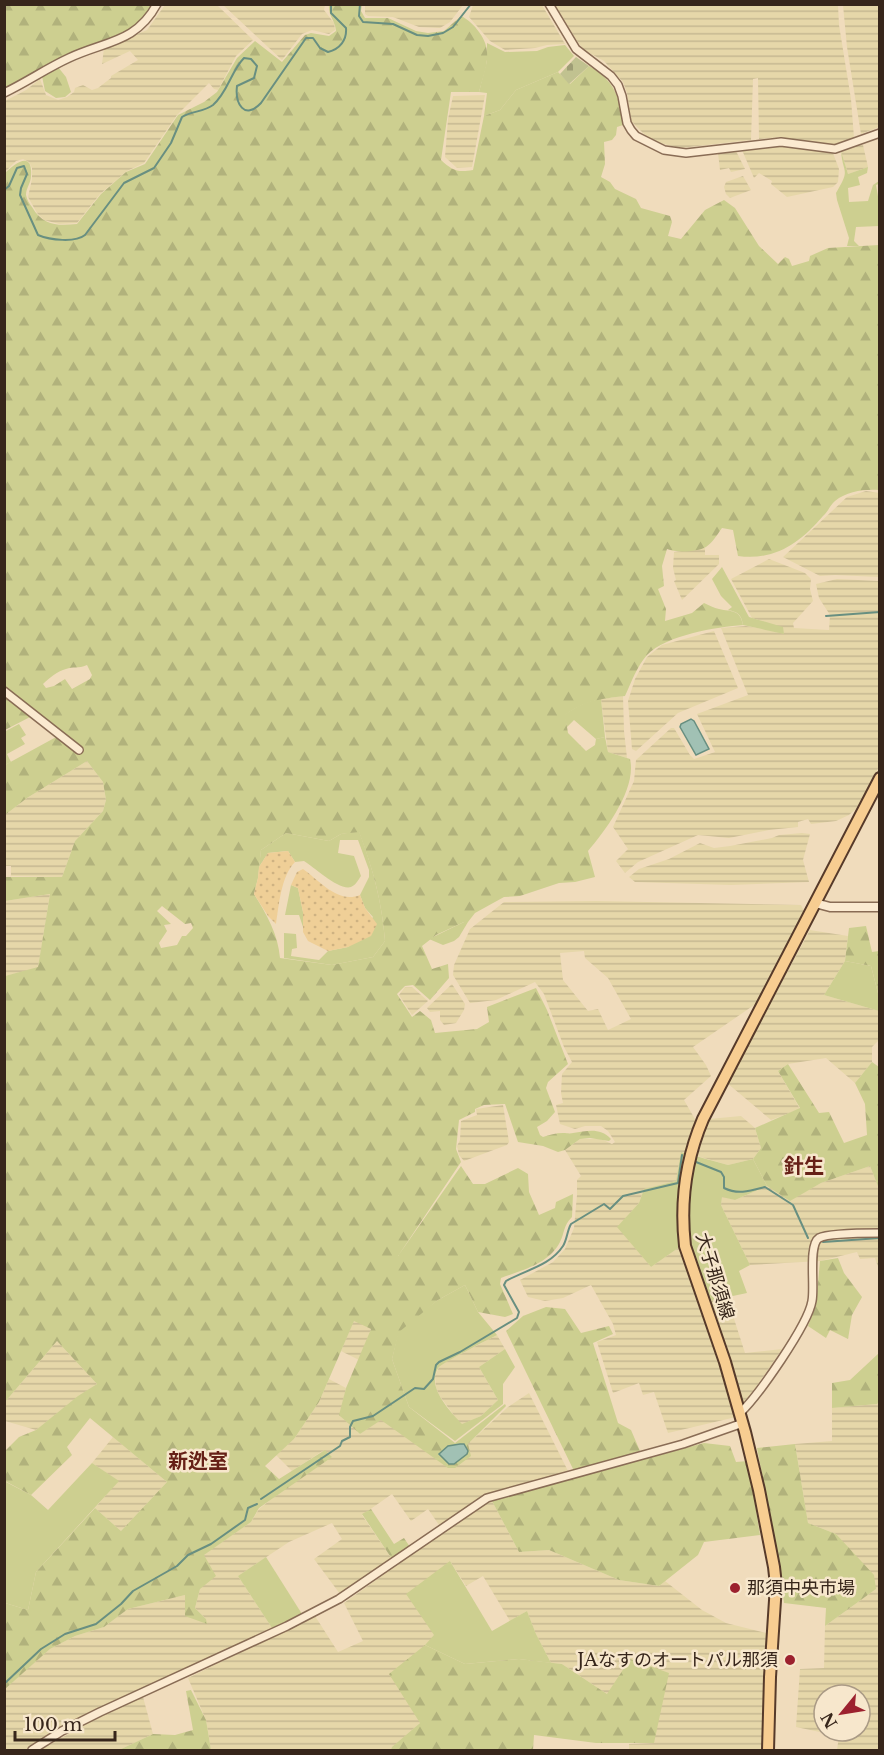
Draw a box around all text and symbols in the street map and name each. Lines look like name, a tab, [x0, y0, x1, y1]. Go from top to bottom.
district label: 針生	[784, 1154, 824, 1178]
street label: 大子那須線	[691, 1230, 739, 1322]
district label: 新迯室	[168, 1449, 228, 1473]
place label: 那須中央市場	[747, 1577, 855, 1599]
marker: 那須中央市場	[728, 1581, 742, 1595]
place label: JAなすのオートパル那須	[575, 1649, 778, 1671]
marker: JAなすのオートパル那須	[783, 1653, 797, 1667]
north arrow	[812, 1683, 872, 1743]
scale bar	[15, 1704, 116, 1742]
text: N	[817, 1709, 841, 1732]
text: 100 m	[24, 1714, 82, 1736]

